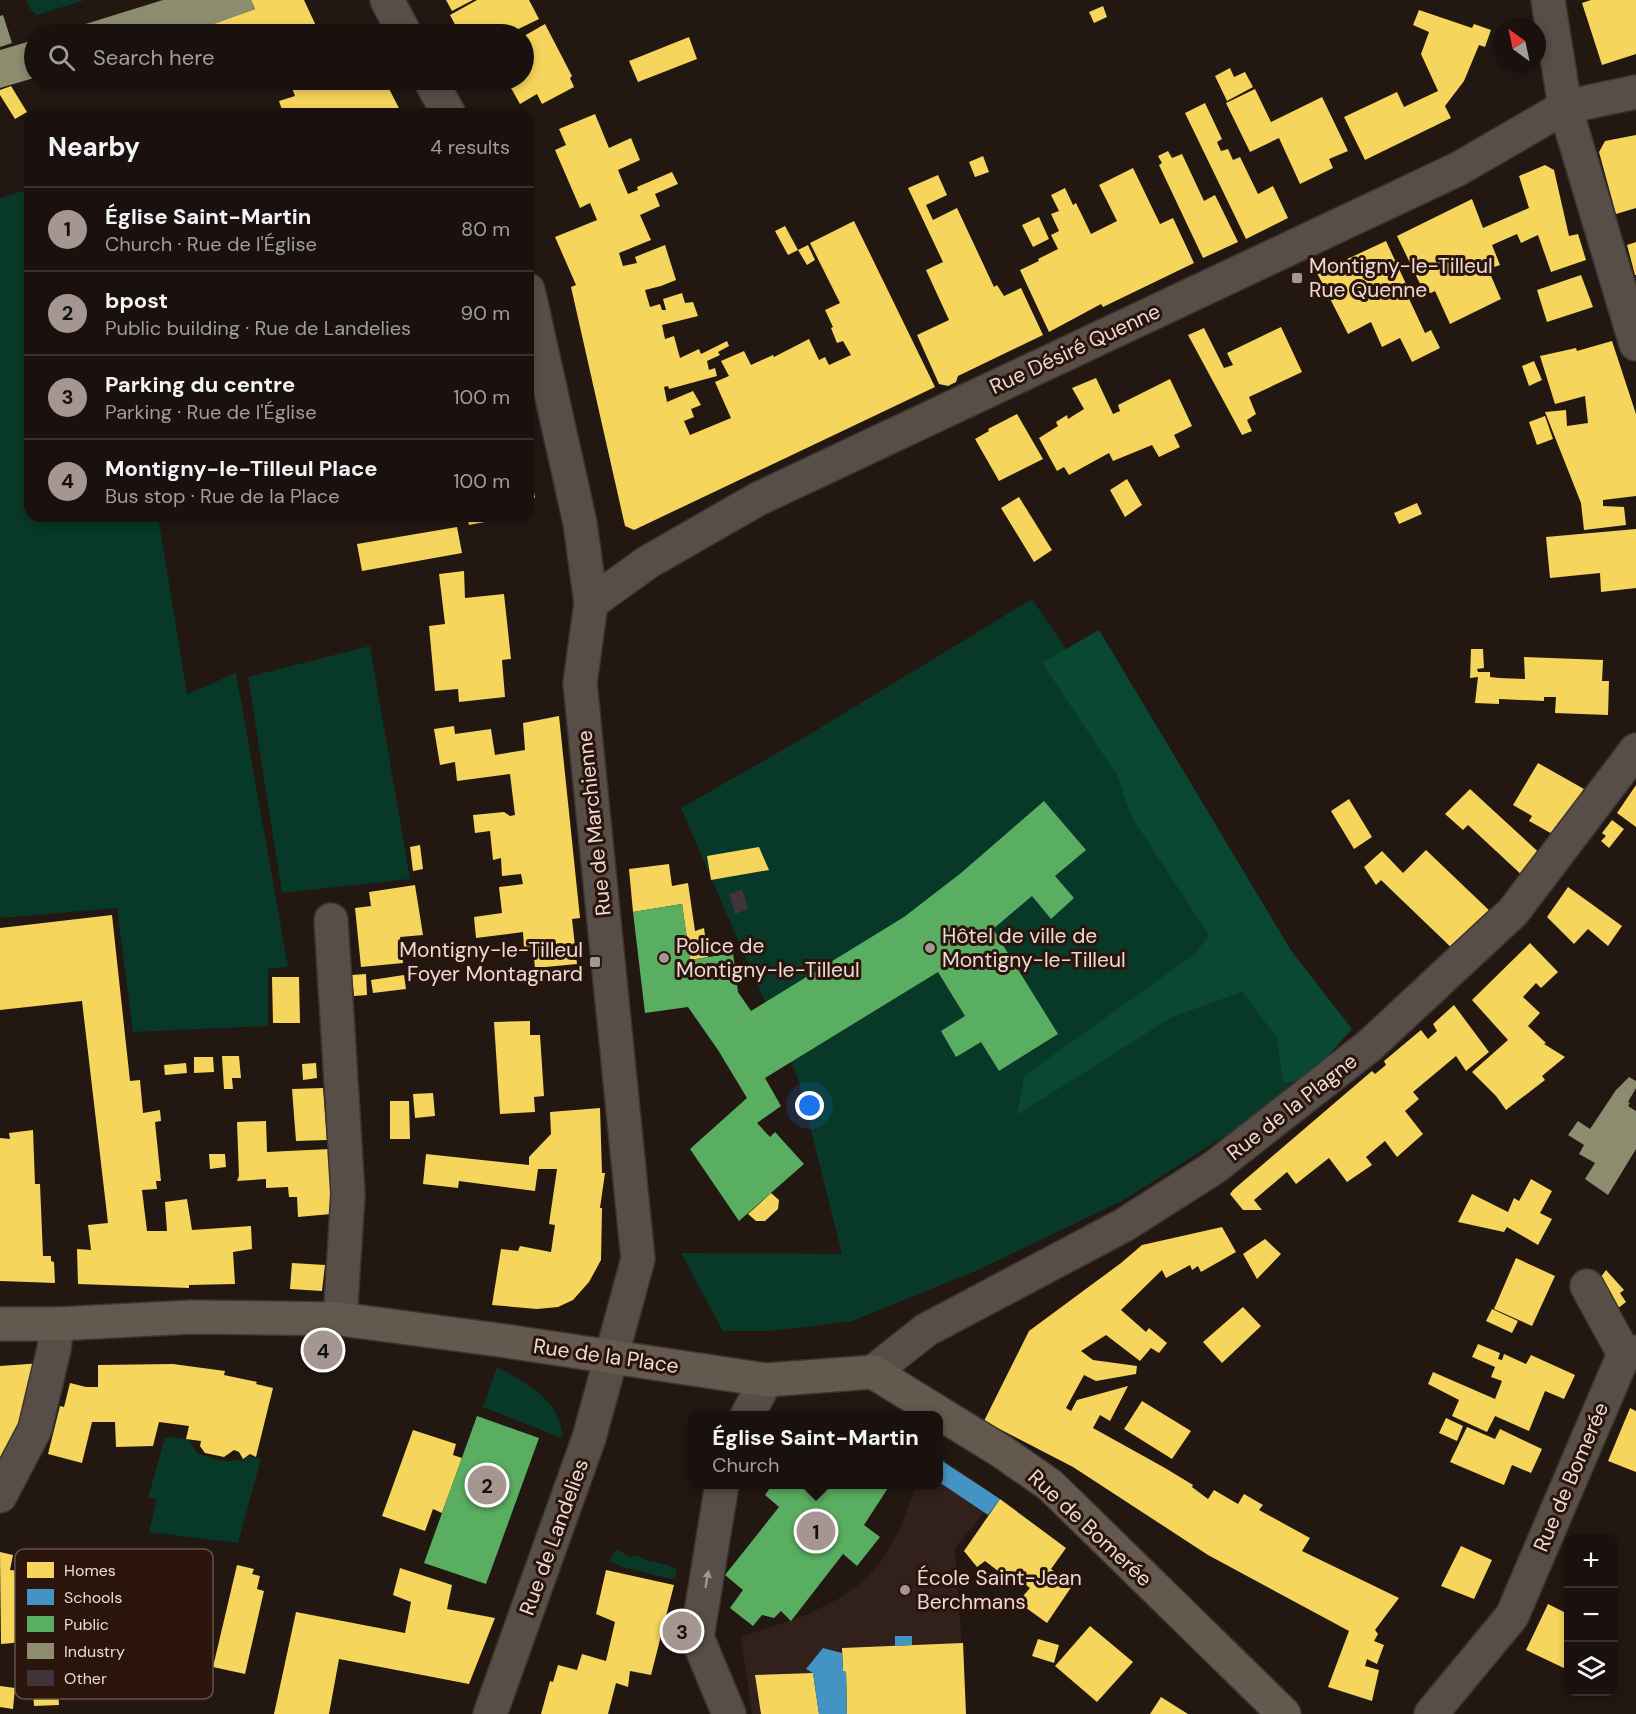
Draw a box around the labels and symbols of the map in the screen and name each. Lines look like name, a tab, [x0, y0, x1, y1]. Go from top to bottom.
north arrow	[1492, 18, 1546, 72]
place label: Montigny-le-Tilleul Rue Quenne	[1309, 252, 1493, 304]
marker: Montigny-le-Tilleul Rue Quenne	[1290, 271, 1304, 285]
street label: Rue Désiré Quenne	[985, 297, 1165, 401]
street label: Rue de Marchienne	[570, 729, 618, 917]
place label: Hôtel de ville de Montigny-le-Tilleul	[942, 922, 1126, 974]
place label: Police de Montigny-le-Tilleul	[676, 932, 860, 984]
place label: Montigny-le-Tilleul Foyer Montagnard	[399, 936, 583, 988]
marker: Hôtel de ville de Montigny-le-Tilleul	[923, 941, 937, 955]
marker: Police de Montigny-le-Tilleul	[657, 951, 671, 965]
marker: Montigny-le-Tilleul Foyer Montagnard	[588, 955, 602, 969]
street label: Rue de la Plagne	[1221, 1047, 1363, 1167]
your location	[795, 1091, 824, 1120]
pin: 4	[304, 1328, 342, 1372]
street label: Rue de la Place	[531, 1332, 681, 1380]
street label: Rue de Bomerée	[1527, 1398, 1615, 1556]
street label: Rue de Landelies	[513, 1455, 595, 1619]
pin: 2	[468, 1462, 506, 1508]
street label: Rue de Bomerée	[1022, 1463, 1158, 1593]
pin: 1	[796, 1508, 836, 1553]
legend	[15, 1549, 213, 1699]
text: Homes	[64, 1560, 116, 1581]
place label: École Saint-Jean Berchmans	[917, 1564, 1082, 1616]
one-way arrow	[703, 1569, 712, 1588]
marker: École Saint-Jean Berchmans	[898, 1583, 912, 1597]
text: Schools	[64, 1587, 122, 1608]
pin: 3	[662, 1608, 702, 1654]
text: Public	[64, 1614, 109, 1635]
text: Industry	[64, 1641, 125, 1662]
text: Other	[64, 1668, 107, 1689]

